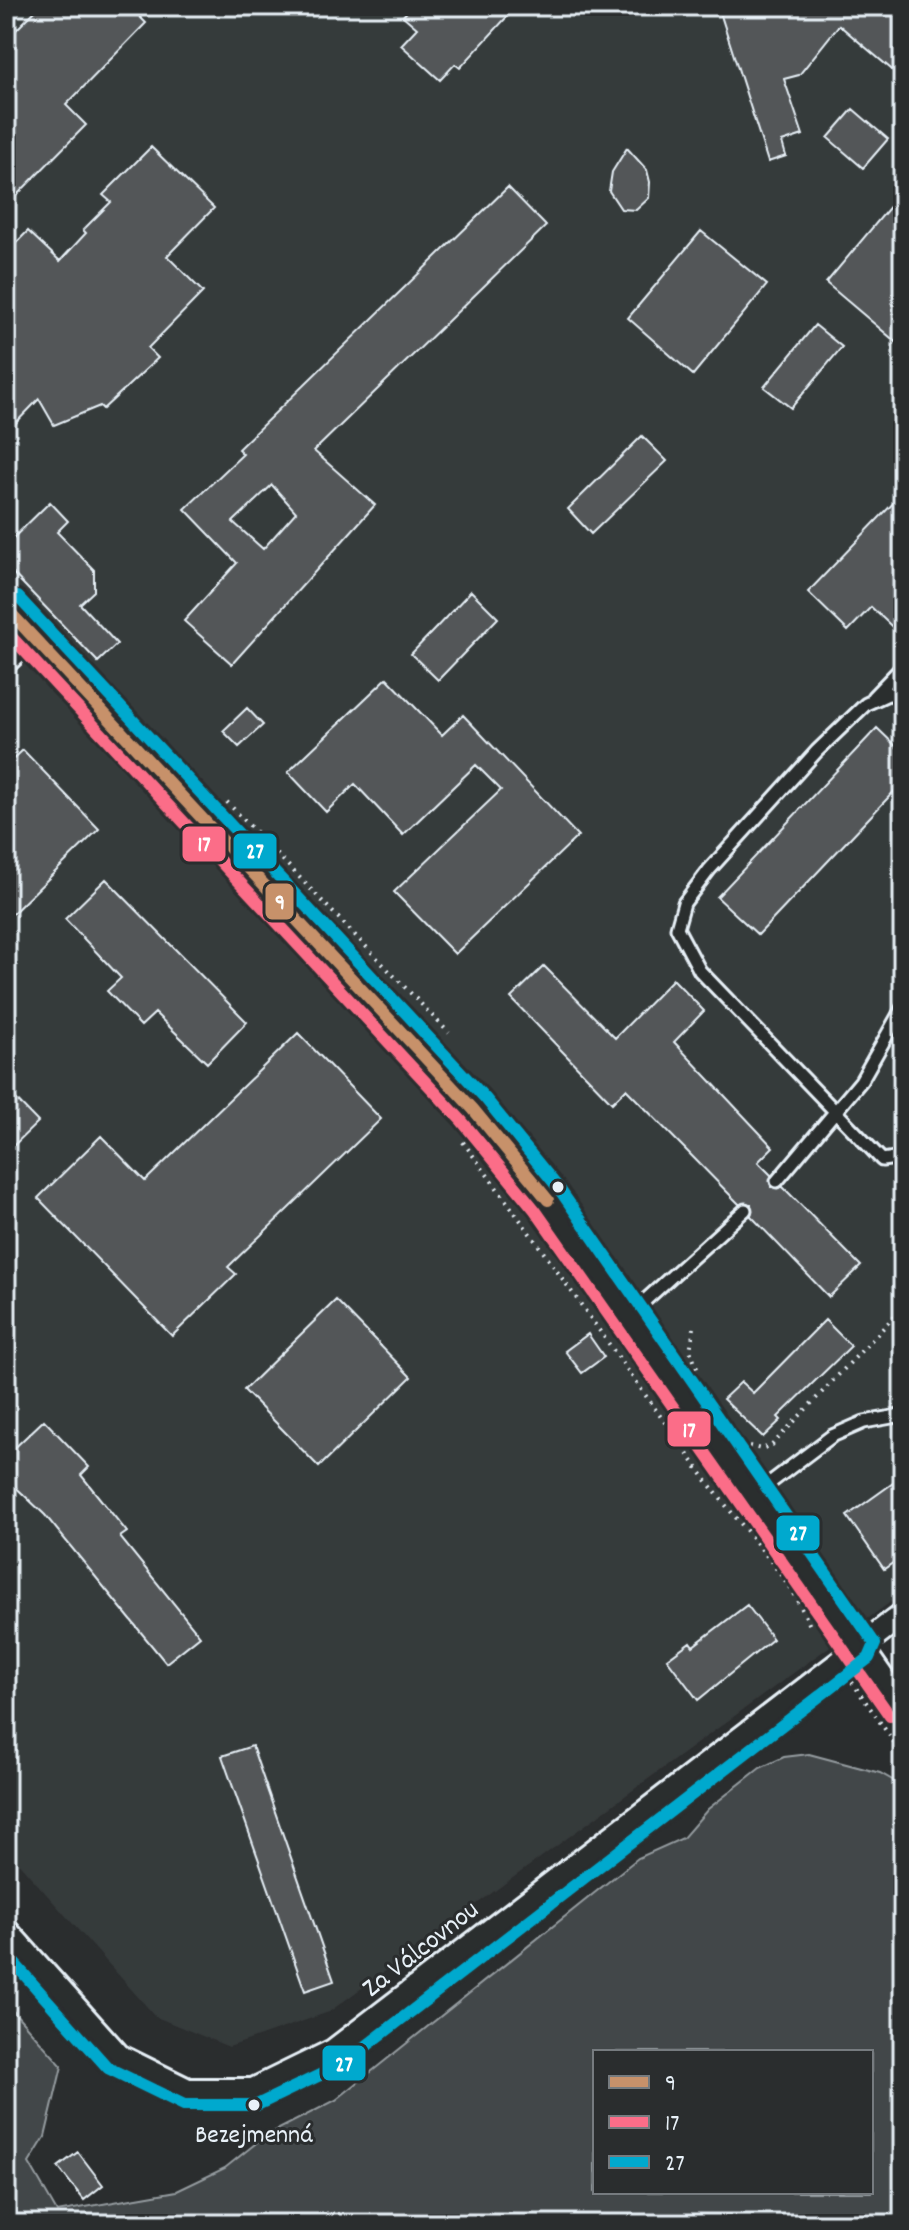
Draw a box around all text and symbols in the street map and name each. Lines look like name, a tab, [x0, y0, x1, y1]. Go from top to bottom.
line badge: 17	[181, 825, 227, 863]
text: 17	[197, 831, 211, 862]
line badge: 27	[232, 832, 278, 870]
text: 27	[246, 838, 265, 869]
line badge: 9	[264, 882, 295, 921]
text: 9	[275, 889, 285, 920]
unlabelled marker	[550, 1179, 566, 1195]
line badge: 17	[666, 1410, 712, 1448]
text: 17	[682, 1417, 696, 1448]
line badge: 27	[775, 1514, 821, 1552]
text: 27	[789, 1520, 808, 1551]
street label: Za Válcovnou	[355, 1892, 489, 2009]
line badge: 27	[321, 2044, 367, 2082]
legend	[593, 2050, 873, 2194]
text: 27	[335, 2051, 354, 2082]
text: 9	[665, 2068, 676, 2102]
marker: Bezejmenná	[246, 2097, 262, 2113]
text: 17	[665, 2108, 679, 2142]
place label: Bezejmenná	[195, 2118, 313, 2155]
text: 27	[665, 2148, 685, 2182]

